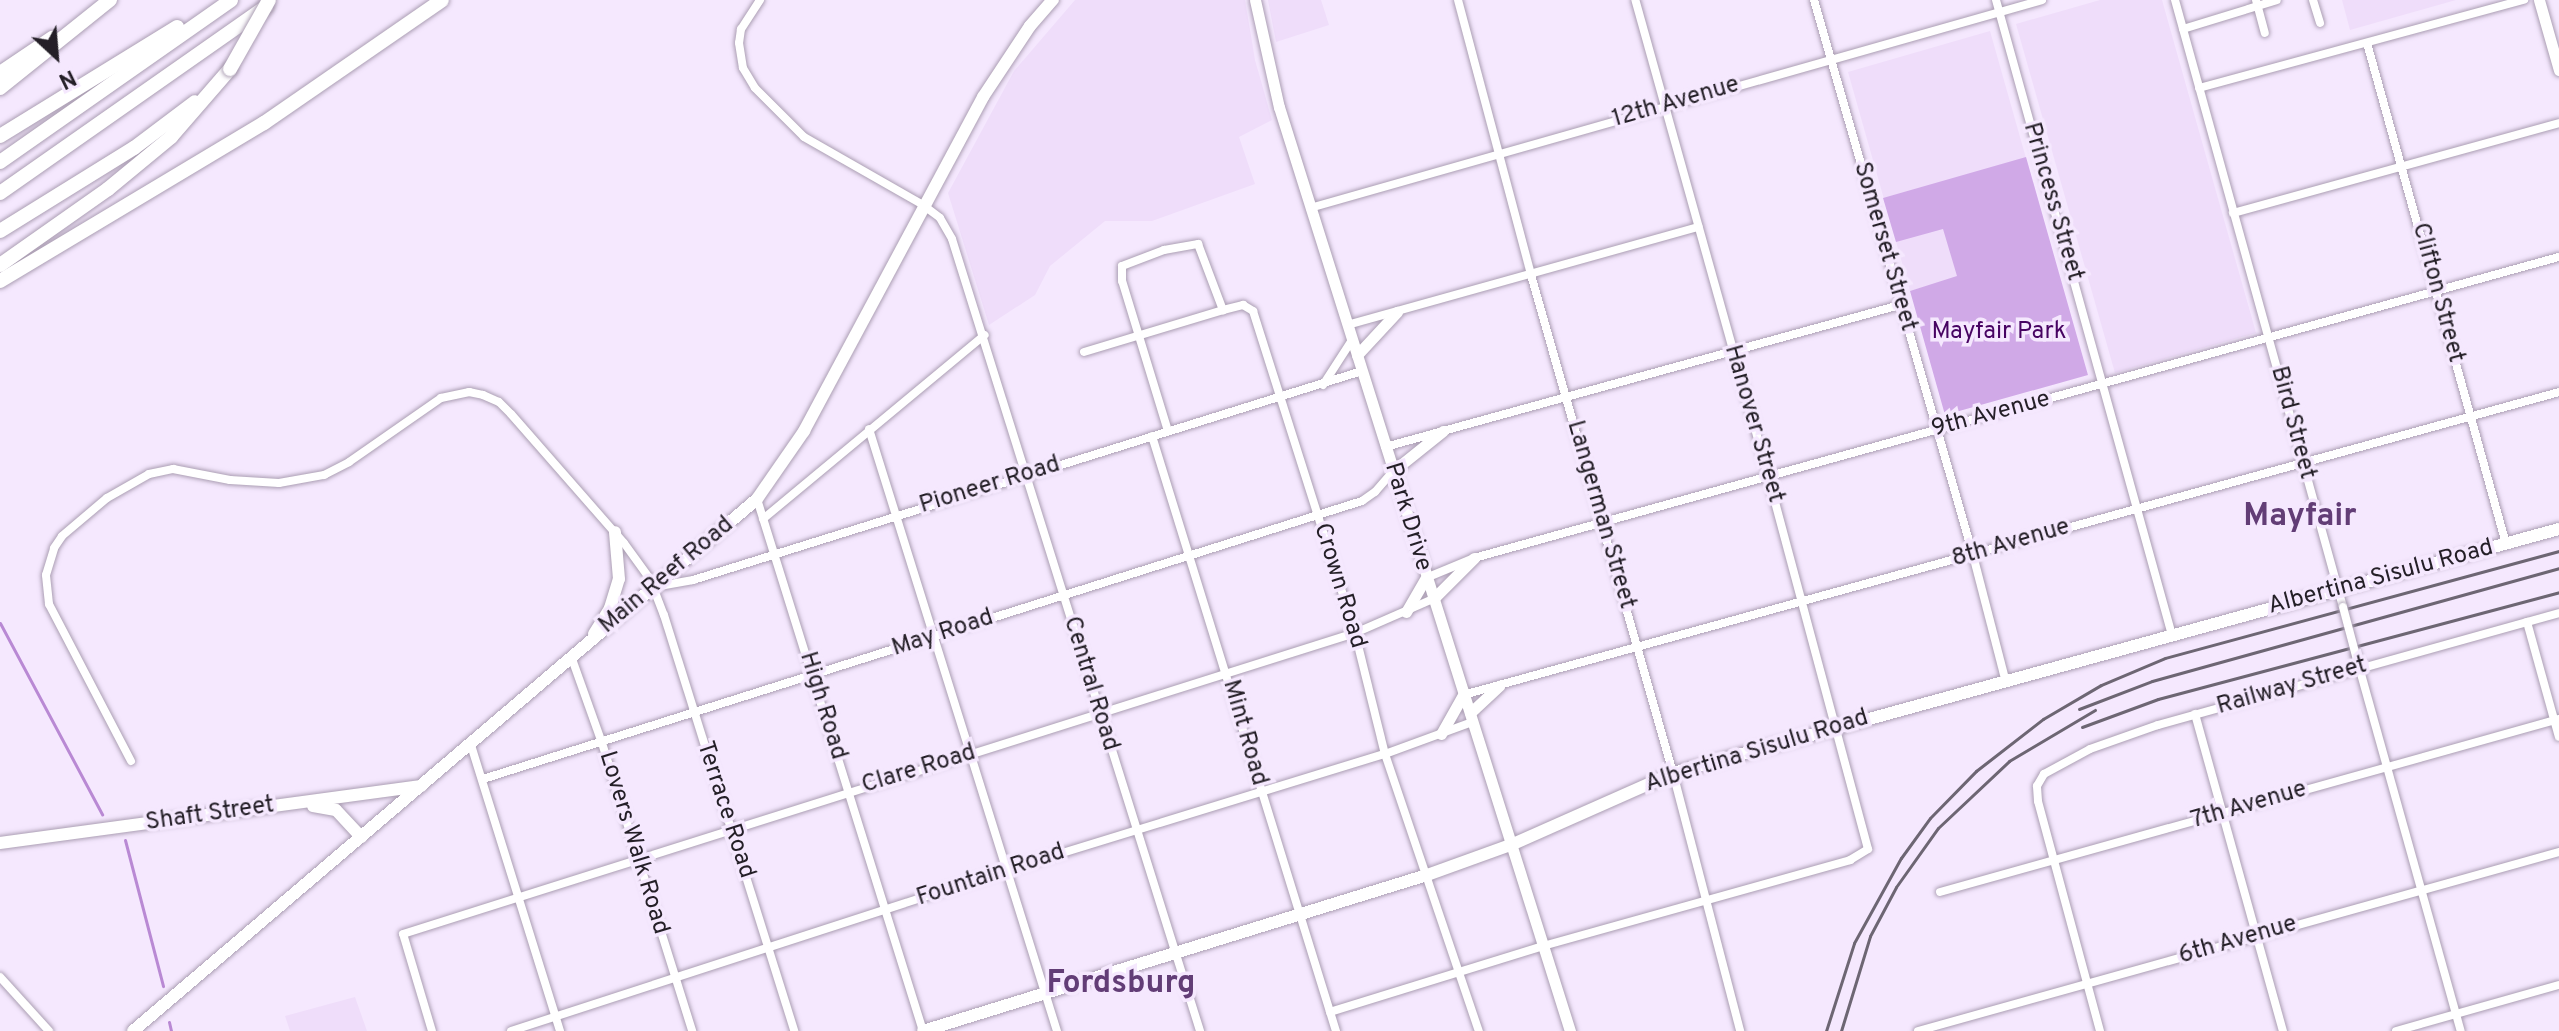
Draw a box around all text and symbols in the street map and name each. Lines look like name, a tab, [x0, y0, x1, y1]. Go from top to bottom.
north arrow	[16, 16, 96, 96]
text: N	[54, 62, 80, 94]
street label: 12th Avenue	[1609, 71, 1743, 135]
street label: Princess Street	[2016, 119, 2088, 285]
street label: Somerset Street	[1846, 159, 1922, 335]
street label: Clifton Street	[2405, 220, 2469, 366]
park label: Mayfair Park	[1932, 319, 2066, 347]
street label: Hanover Street	[1717, 342, 1789, 506]
street label: Bird Street	[2263, 363, 2321, 483]
street label: 9th Avenue	[1928, 385, 2054, 445]
street label: Langerman Street	[1559, 418, 1641, 612]
street label: Pioneer Road	[916, 451, 1064, 521]
street label: Park Drive	[1377, 459, 1437, 575]
district label: Mayfair	[2243, 498, 2357, 536]
street label: Main Reef Road	[594, 511, 740, 641]
street label: 8th Avenue	[1948, 513, 2074, 575]
street label: Crown Road	[1306, 520, 1372, 652]
street label: Albertina Sisulu Road	[2265, 534, 2497, 622]
street label: May Road	[889, 604, 997, 664]
street label: Central Road	[1056, 613, 1124, 755]
street label: High Road	[792, 649, 852, 763]
street label: Railway Street	[2214, 652, 2370, 722]
street label: Mint Road	[1215, 677, 1273, 789]
street label: Albertina Sisulu Road	[1642, 704, 1872, 800]
street label: Terrace Road	[689, 738, 761, 882]
street label: Clare Road	[859, 739, 979, 801]
street label: Lovers Walk Road	[591, 748, 675, 938]
street label: 7th Avenue	[2187, 776, 2311, 836]
street label: Shaft Street	[144, 792, 276, 838]
street label: Fountain Road	[913, 839, 1069, 913]
street label: 6th Avenue	[2175, 910, 2301, 972]
district label: Fordsburg	[1046, 965, 1196, 1003]

